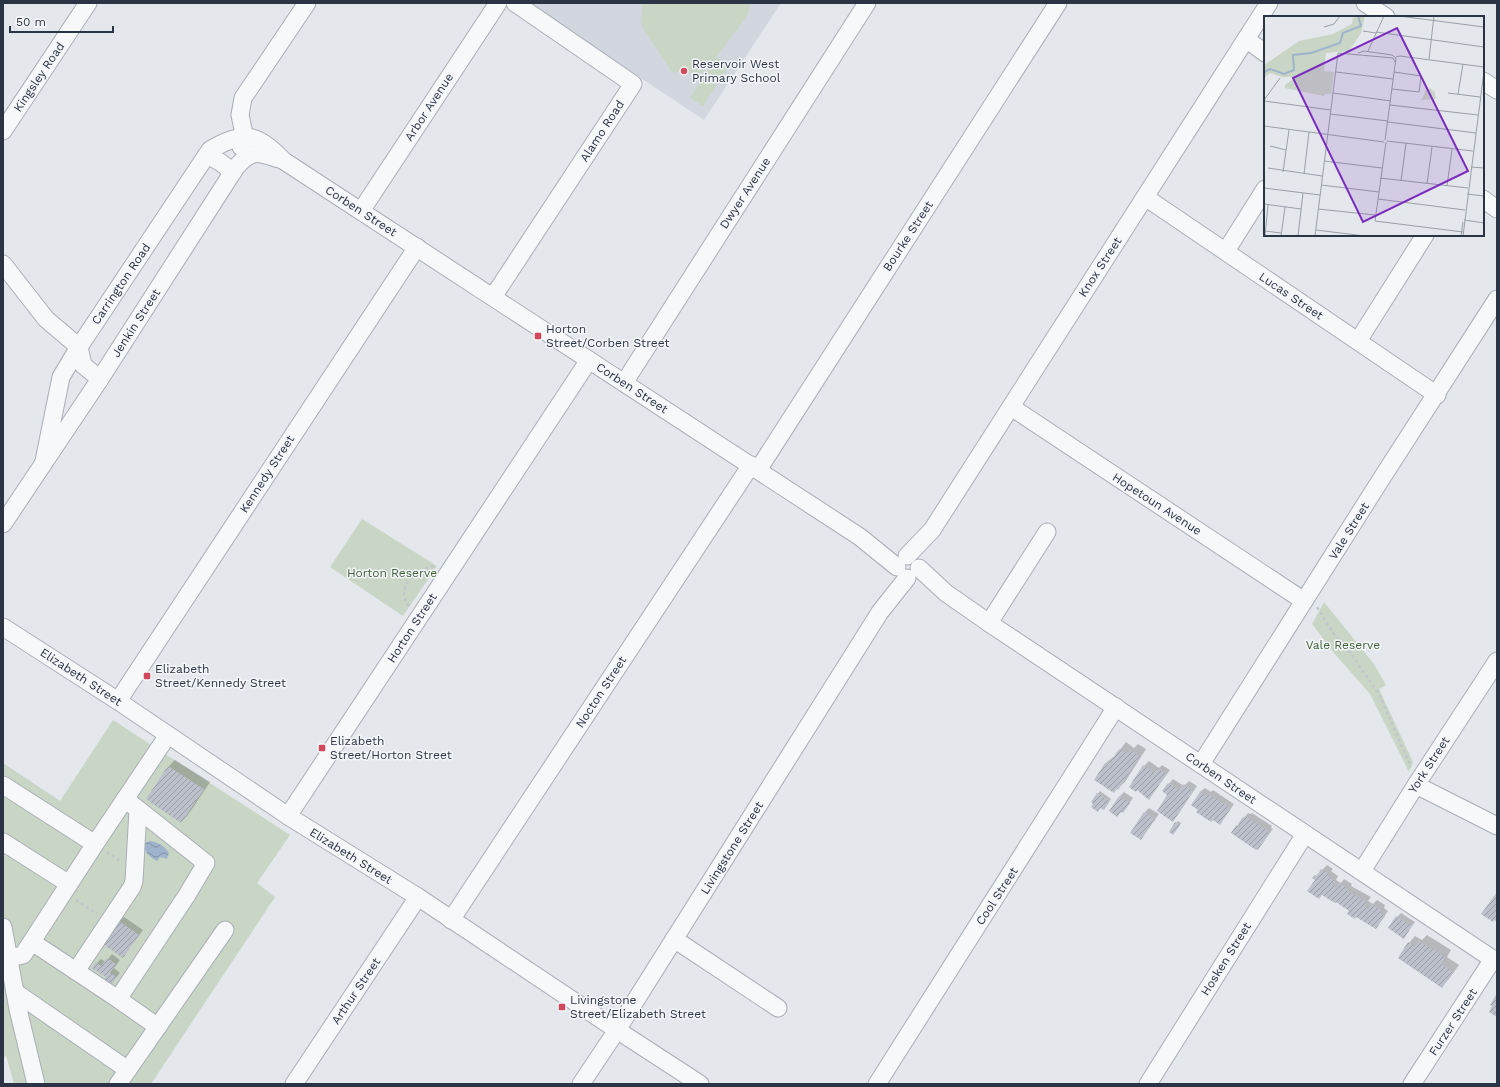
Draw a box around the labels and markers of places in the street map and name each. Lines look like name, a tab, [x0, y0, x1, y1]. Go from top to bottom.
place label: Reservoir West Primary School	[692, 57, 781, 85]
marker: Reservoir West Primary School	[679, 66, 689, 76]
place label: Horton Street/Corben Street	[546, 322, 670, 350]
marker: Horton Street/Corben Street	[533, 331, 543, 341]
place label: Elizabeth Street/Kennedy Street	[155, 662, 286, 690]
marker: Elizabeth Street/Kennedy Street	[142, 671, 152, 681]
place label: Elizabeth Street/Horton Street	[330, 734, 452, 762]
marker: Elizabeth Street/Horton Street	[317, 743, 327, 753]
place label: Livingstone Street/Elizabeth Street	[570, 993, 706, 1021]
marker: Livingstone Street/Elizabeth Street	[557, 1002, 567, 1012]

